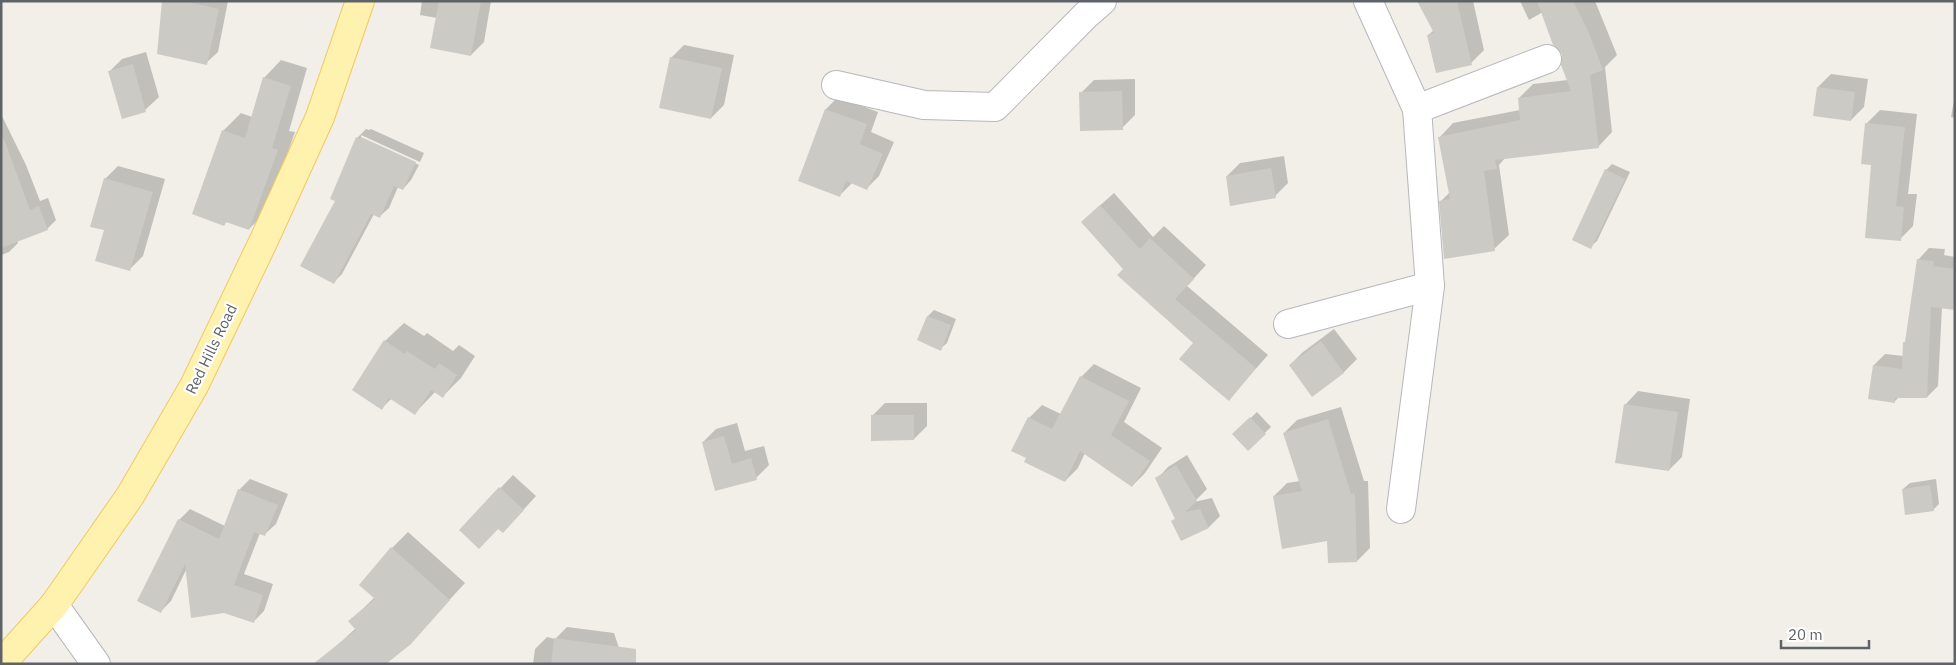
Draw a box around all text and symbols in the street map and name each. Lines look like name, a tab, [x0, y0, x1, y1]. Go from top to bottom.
street label: Red Hills Road	[181, 301, 241, 397]
scale bar	[1781, 618, 1868, 650]
text: 20 m	[1788, 625, 1823, 644]

